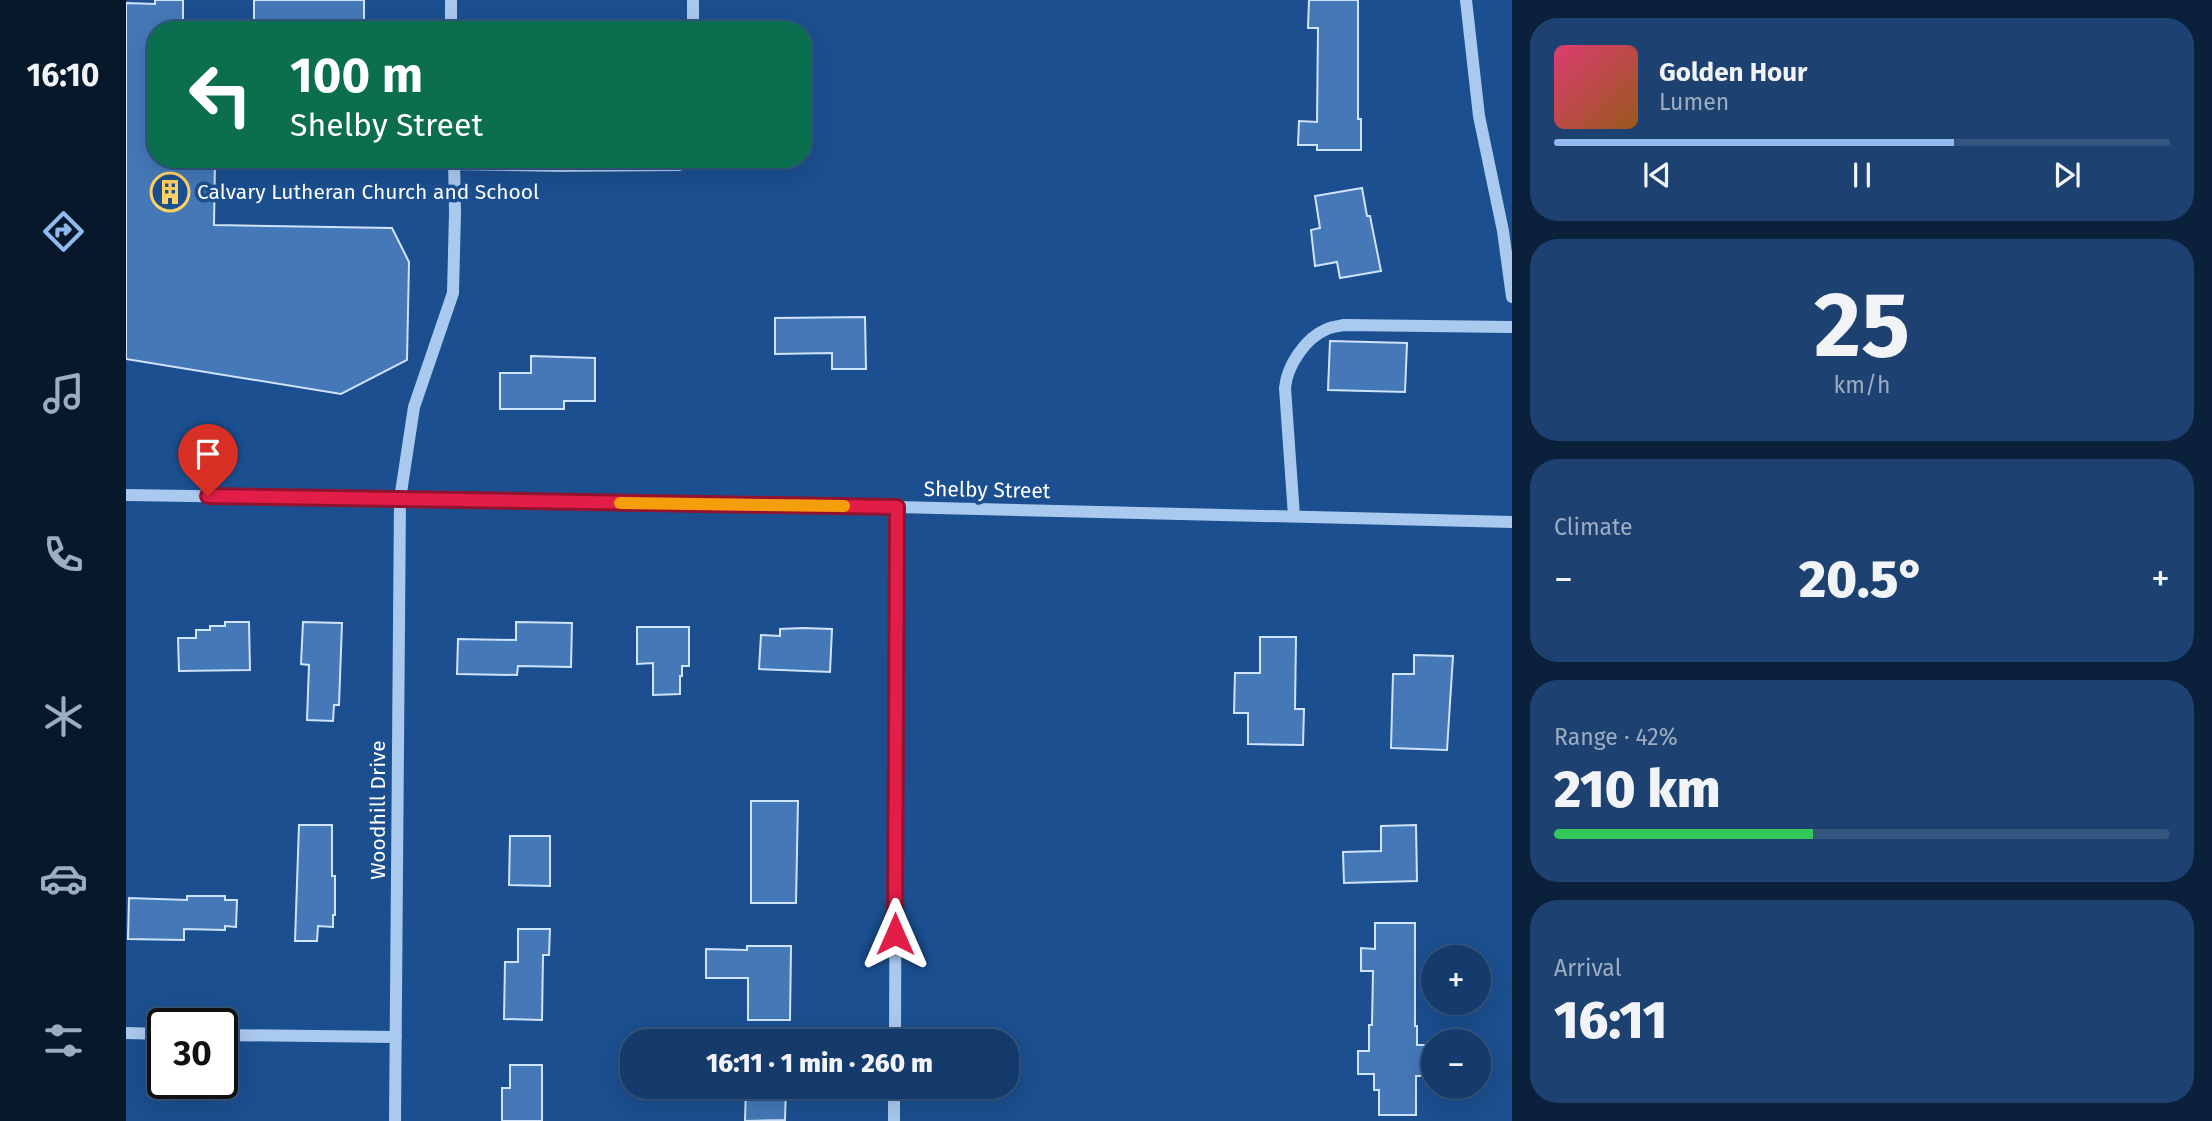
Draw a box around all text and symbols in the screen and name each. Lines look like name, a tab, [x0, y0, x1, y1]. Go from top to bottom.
text: 100 m	[290, 46, 423, 105]
icon: left	[175, 49, 266, 140]
text: 16:10	[26, 56, 100, 94]
text: Golden Hour	[1659, 57, 1807, 88]
text: Lumen	[1659, 88, 1729, 116]
text: Shelby Street	[290, 106, 483, 144]
icon: previous	[1638, 156, 1676, 194]
icon: pause	[1843, 156, 1881, 194]
icon: next	[2048, 156, 2086, 194]
building icon: Calvary Lutheran Church and School	[149, 171, 191, 213]
place label: Calvary Lutheran Church and School	[197, 179, 539, 205]
icon: directions	[39, 207, 88, 256]
text: 25	[1814, 271, 1910, 380]
icon: music	[39, 369, 88, 418]
text: km/h	[1834, 371, 1890, 399]
pin	[178, 424, 238, 496]
icon: arrive	[189, 435, 227, 473]
street label: Shelby Street	[923, 476, 1051, 504]
text: Climate	[1554, 513, 1633, 541]
icon: phone	[39, 530, 88, 579]
text: 20.5°	[1799, 548, 1925, 611]
text: −	[1554, 556, 1573, 602]
text: +	[2151, 556, 2170, 602]
icon: climate	[39, 692, 88, 741]
text: Range · 42%	[1554, 723, 1678, 751]
street label: Woodhill Drive	[365, 740, 391, 880]
text: 210 km	[1554, 758, 1721, 821]
icon: car	[39, 854, 88, 903]
position arrow	[858, 897, 932, 971]
map controls	[1421, 945, 1491, 1099]
button: +	[1421, 945, 1491, 1015]
text: Arrival	[1554, 954, 1621, 982]
text: 16:11	[1554, 989, 1667, 1052]
speed limit sign: 30	[147, 1008, 238, 1099]
icon: filters	[39, 1016, 88, 1065]
button: −	[1421, 1029, 1491, 1099]
text: 16:11 · 1 min · 260 m	[706, 1048, 933, 1079]

